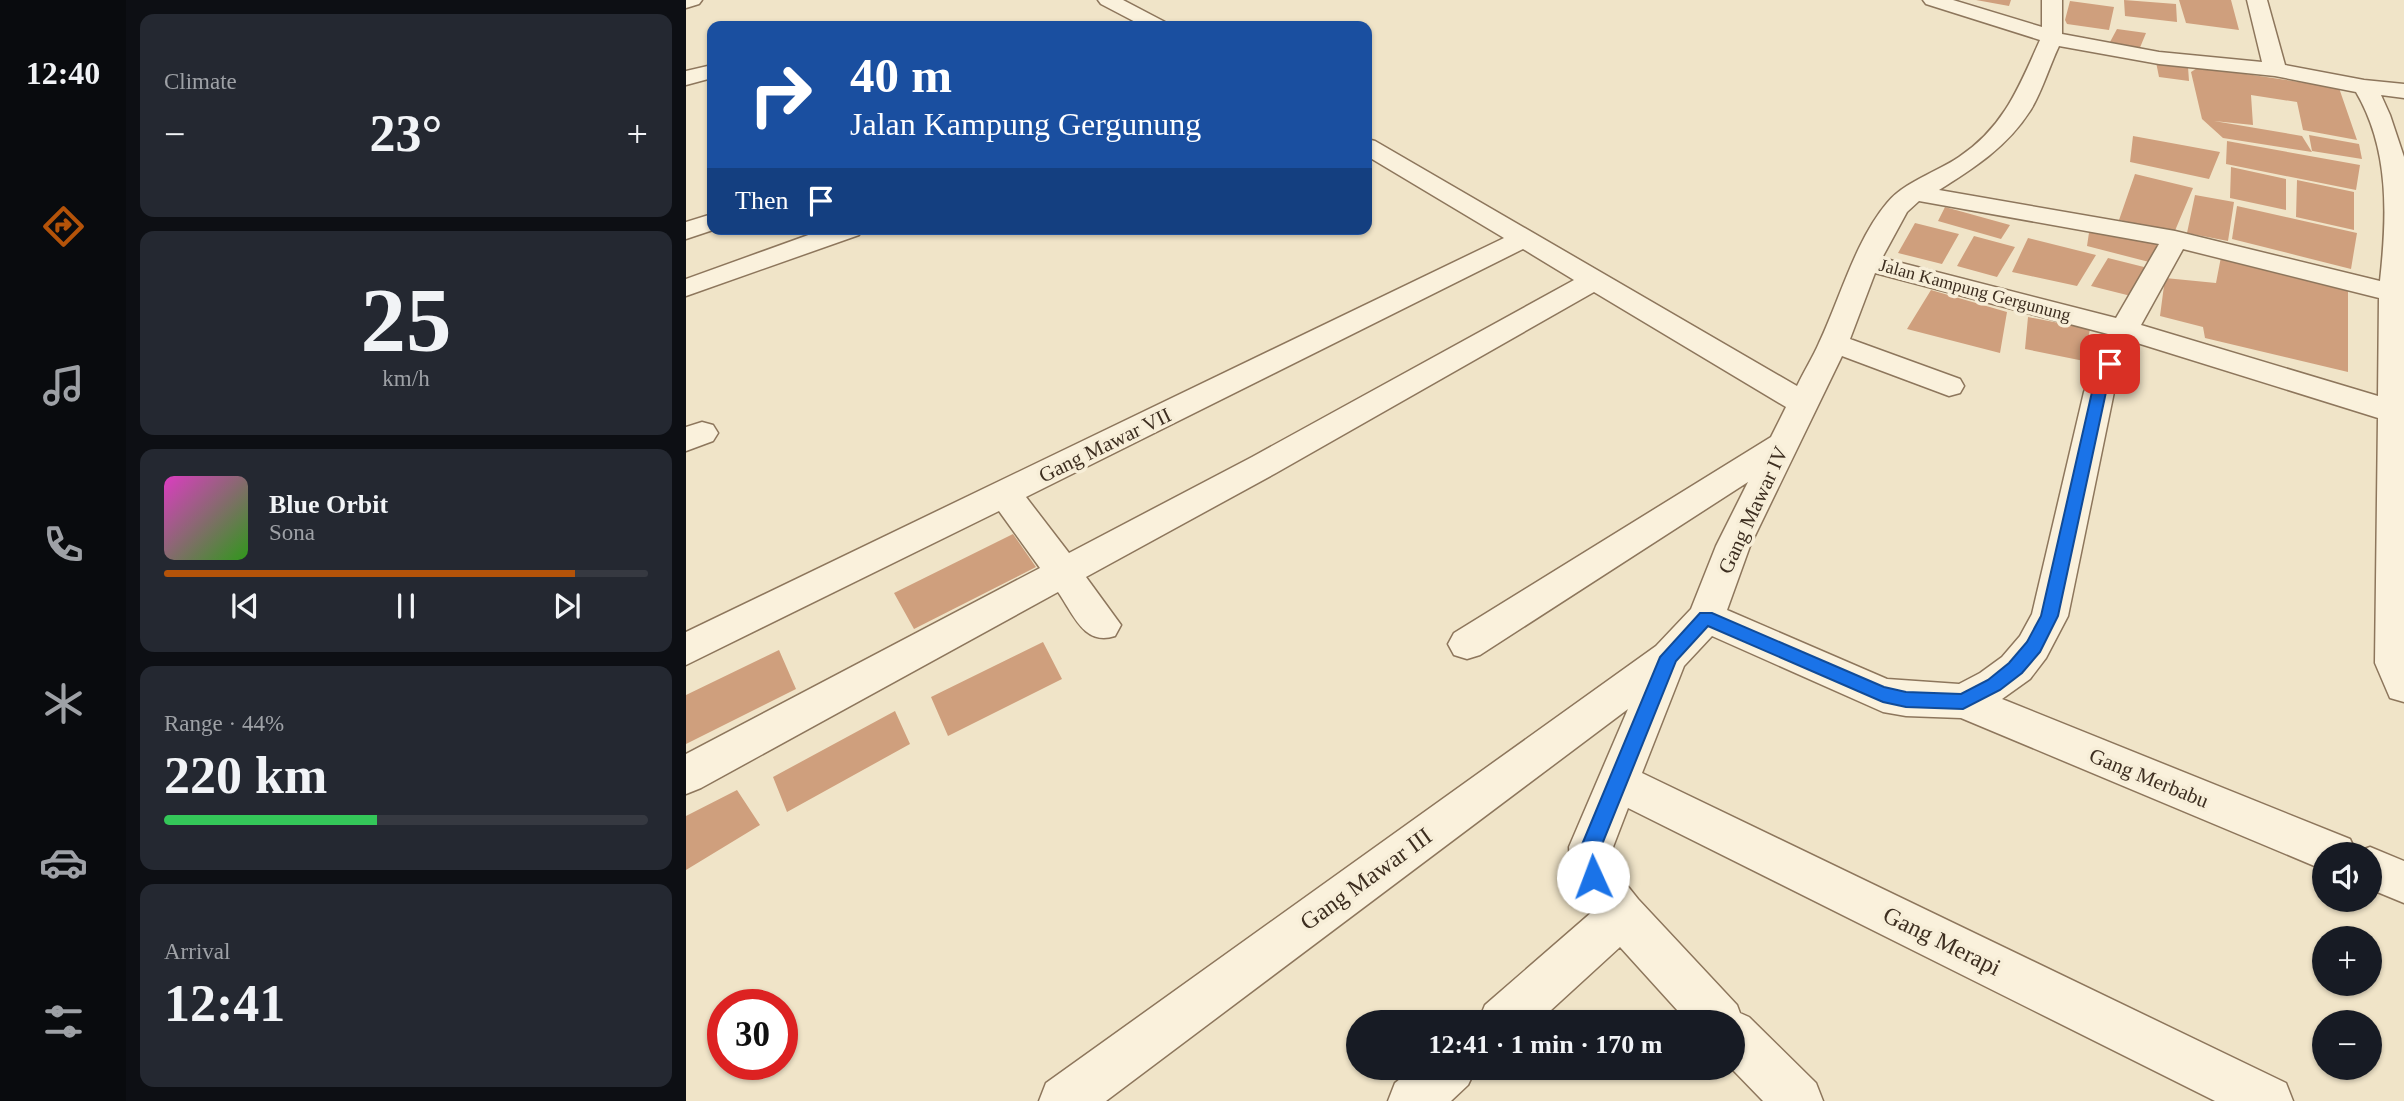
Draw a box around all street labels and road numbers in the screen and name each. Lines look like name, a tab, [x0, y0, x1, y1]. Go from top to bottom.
street label: Jalan Kampung Gergunung	[1877, 255, 2073, 325]
street label: Gang Mawar VII	[1035, 403, 1175, 487]
street label: Gang Mawar IV	[1713, 443, 1793, 577]
street label: Gang Merbabu	[2086, 743, 2213, 813]
street label: Gang Mawar III	[1295, 823, 1437, 935]
street label: Gang Merapi	[1879, 901, 2005, 981]

